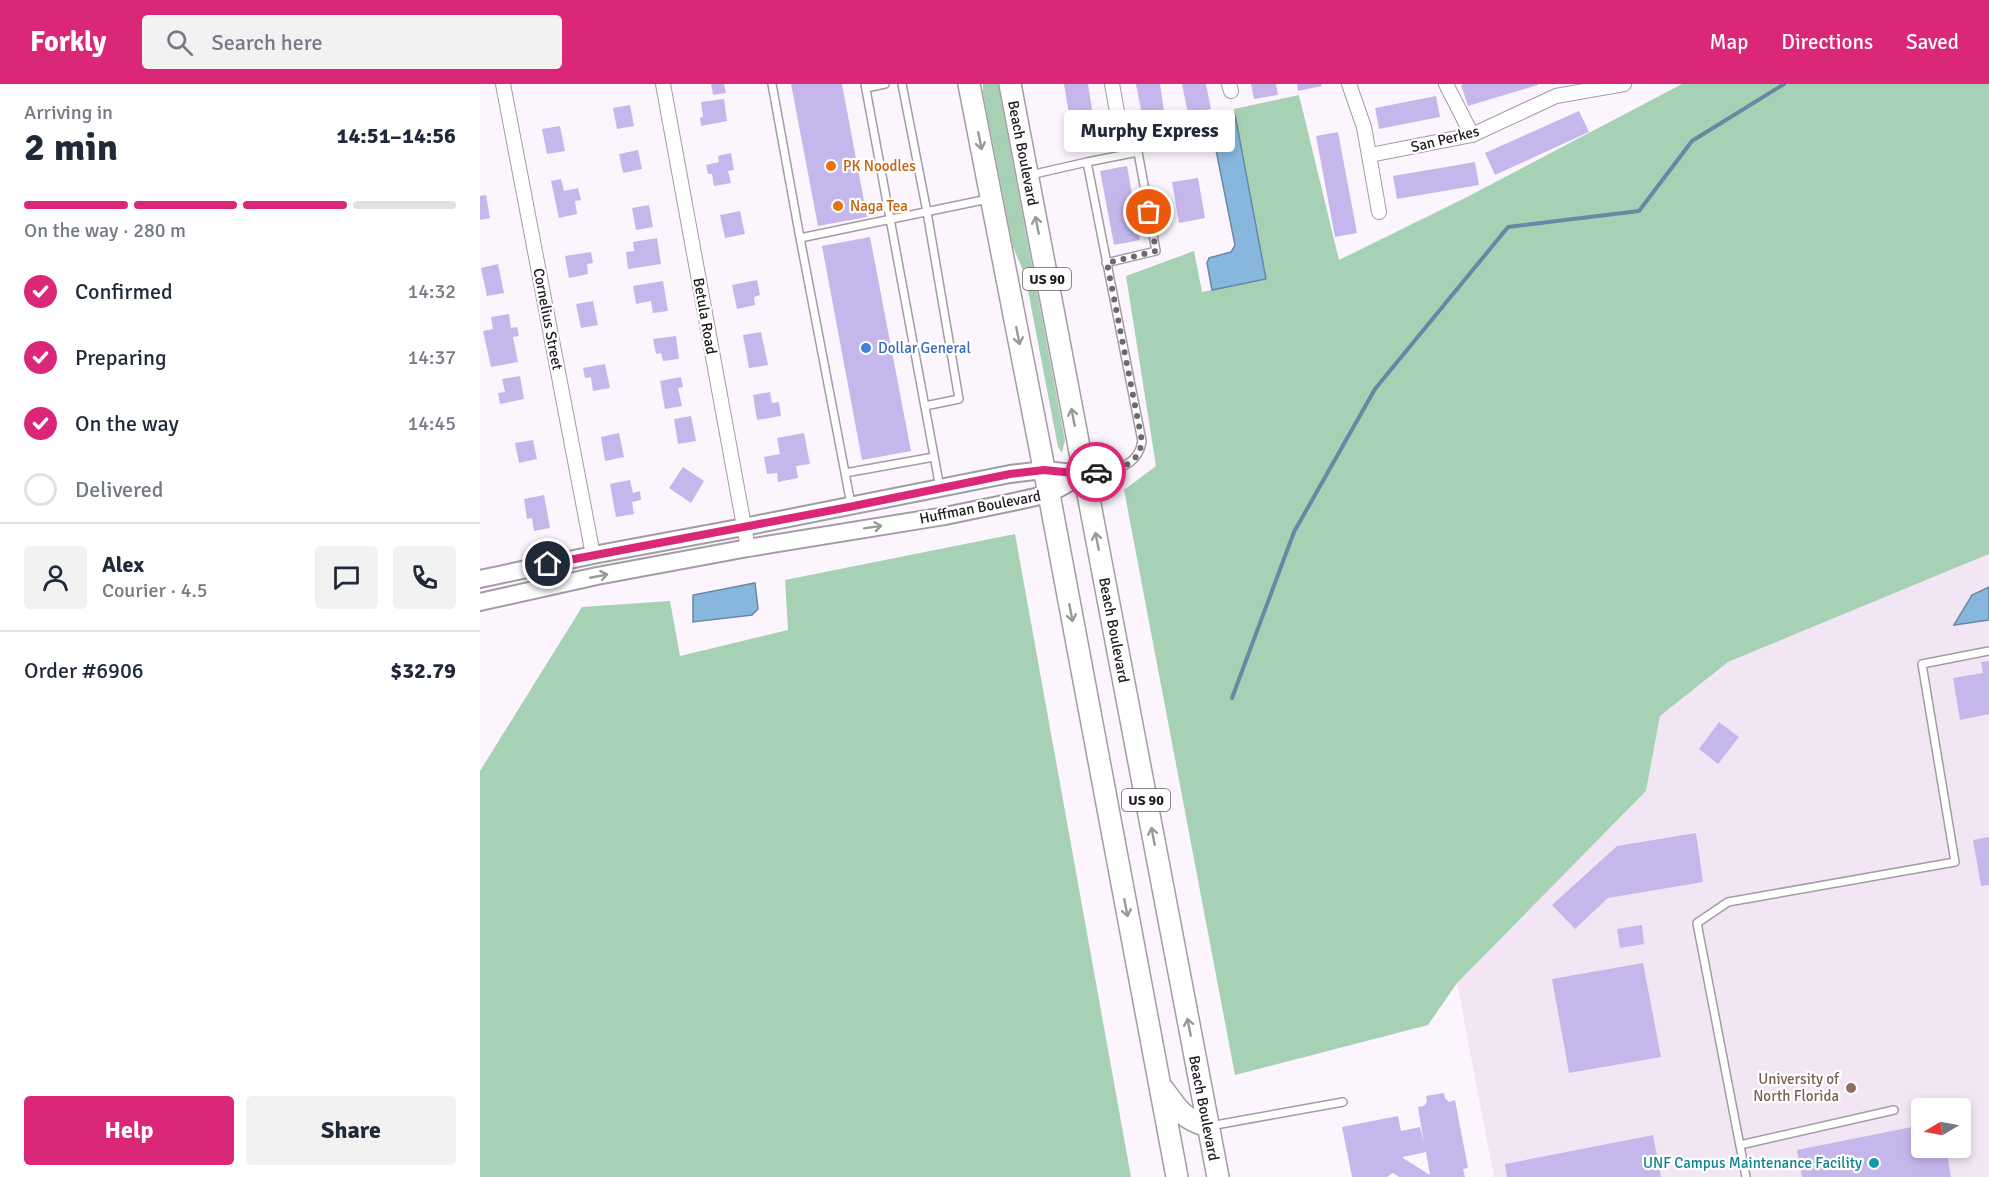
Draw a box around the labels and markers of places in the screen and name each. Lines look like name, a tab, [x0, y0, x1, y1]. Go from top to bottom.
callout: Murphy Express	[1064, 110, 1234, 152]
place label: PK Noodles	[843, 157, 916, 175]
marker: PK Noodles	[824, 159, 838, 173]
pin	[1123, 186, 1174, 237]
place label: Naga Tea	[850, 197, 908, 215]
marker: Naga Tea	[831, 199, 845, 213]
place label: Dollar General	[878, 339, 971, 357]
marker: Dollar General	[859, 341, 873, 355]
pin	[522, 538, 573, 589]
place label: University of North Florida	[1753, 1070, 1840, 1105]
marker: University of North Florida	[1844, 1081, 1858, 1095]
place label: UNF Campus Maintenance Facility	[1643, 1154, 1862, 1172]
marker: UNF Campus Maintenance Facility	[1867, 1156, 1881, 1170]

